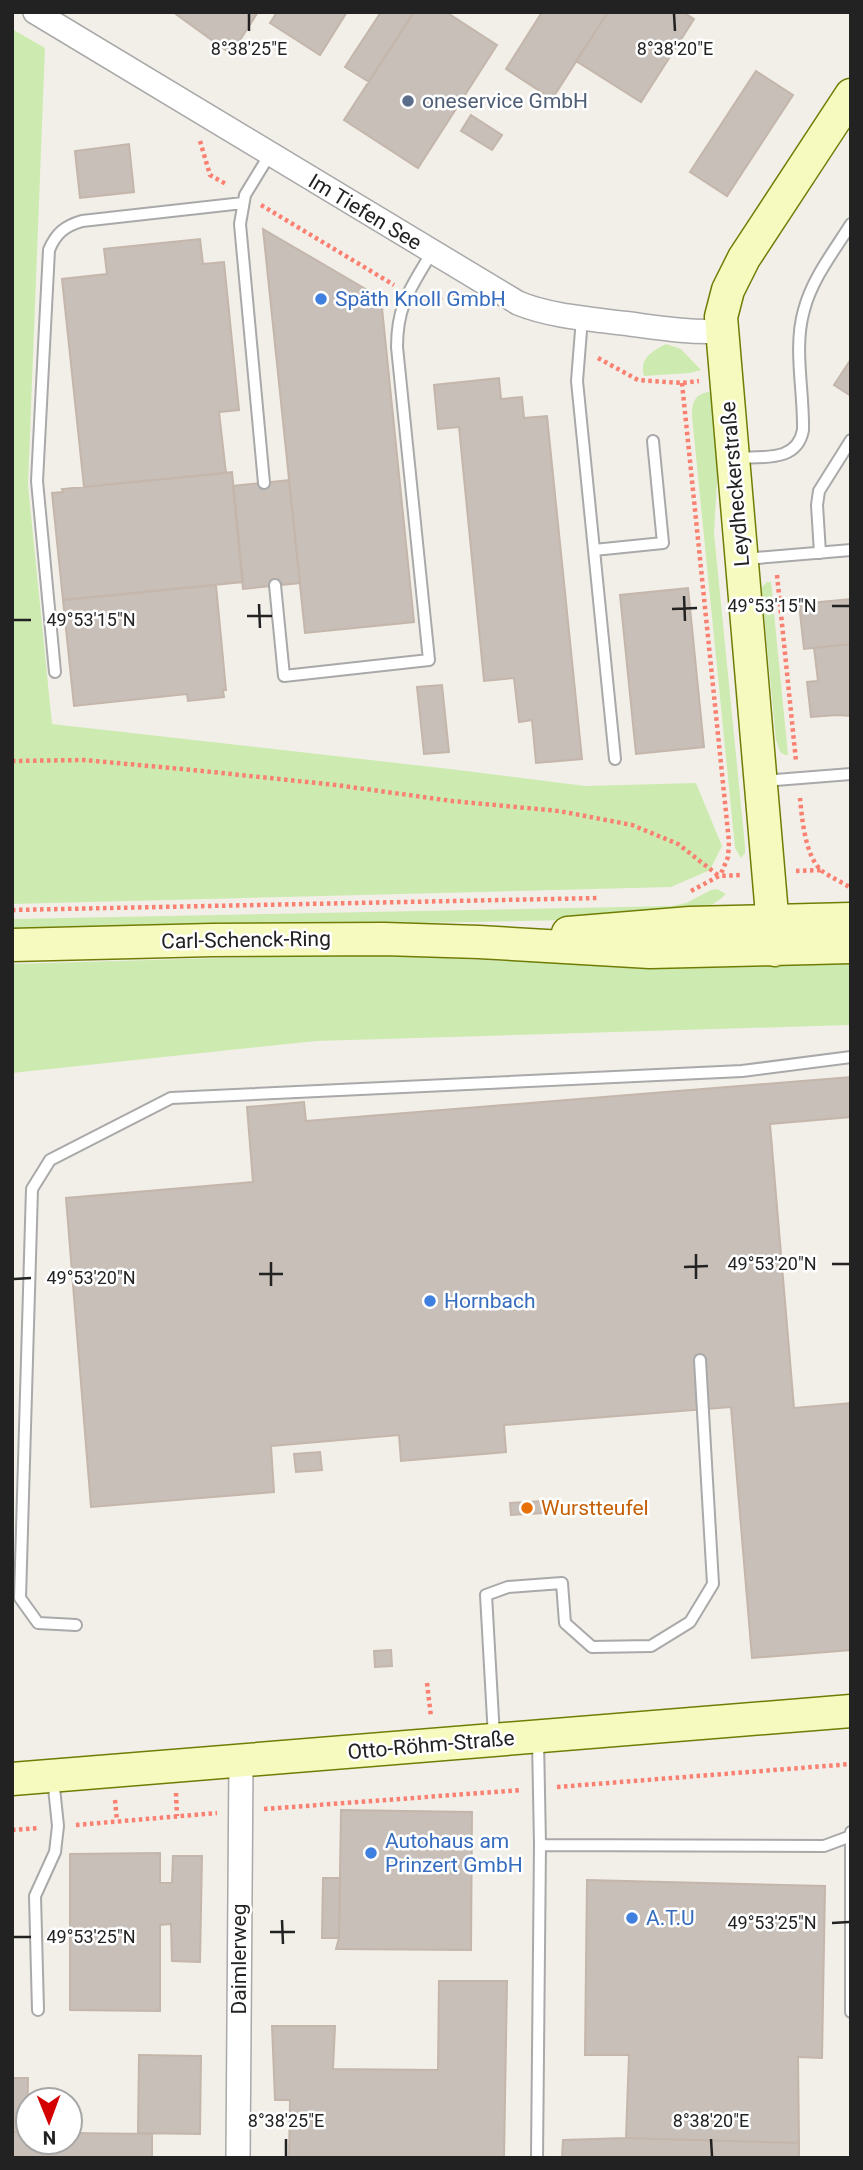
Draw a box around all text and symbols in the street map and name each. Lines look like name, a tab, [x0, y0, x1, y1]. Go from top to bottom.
text: 8°38'25"E	[211, 38, 287, 59]
text: 8°38'20"E	[637, 38, 713, 59]
place label: oneservice GmbH	[422, 89, 588, 113]
marker: oneservice GmbH	[400, 93, 416, 109]
street label: Im Tiefen See	[304, 169, 426, 255]
place label: Späth Knoll GmbH	[335, 287, 506, 311]
marker: Späth Knoll GmbH	[313, 291, 329, 307]
street label: Leydheckerstraße	[716, 400, 754, 568]
text: 49°53'15"N	[727, 595, 817, 616]
text: 49°53'15"N	[46, 609, 136, 630]
street label: Carl-Schenck-Ring	[161, 927, 331, 953]
text: 49°53'20"N	[727, 1253, 817, 1274]
text: 49°53'20"N	[46, 1267, 136, 1288]
place label: Hornbach	[444, 1289, 535, 1313]
marker: Hornbach	[422, 1293, 438, 1309]
place label: Wurstteufel	[541, 1496, 649, 1520]
marker: Wurstteufel	[519, 1500, 535, 1516]
street label: Otto-Röhm-Straße	[346, 1726, 516, 1764]
place label: Autohaus am Prinzert GmbH	[385, 1829, 523, 1877]
marker: Autohaus am Prinzert GmbH	[363, 1845, 379, 1861]
street label: Daimlerweg	[227, 1904, 251, 2014]
place label: A.T.U	[646, 1906, 695, 1930]
marker: A.T.U	[624, 1910, 640, 1926]
text: 49°53'25"N	[727, 1912, 817, 1933]
text: 49°53'25"N	[46, 1926, 136, 1947]
north arrow	[14, 2086, 84, 2156]
text: 8°38'25"E	[248, 2110, 324, 2131]
text: 8°38'20"E	[673, 2110, 749, 2131]
text: N	[42, 2126, 56, 2149]

